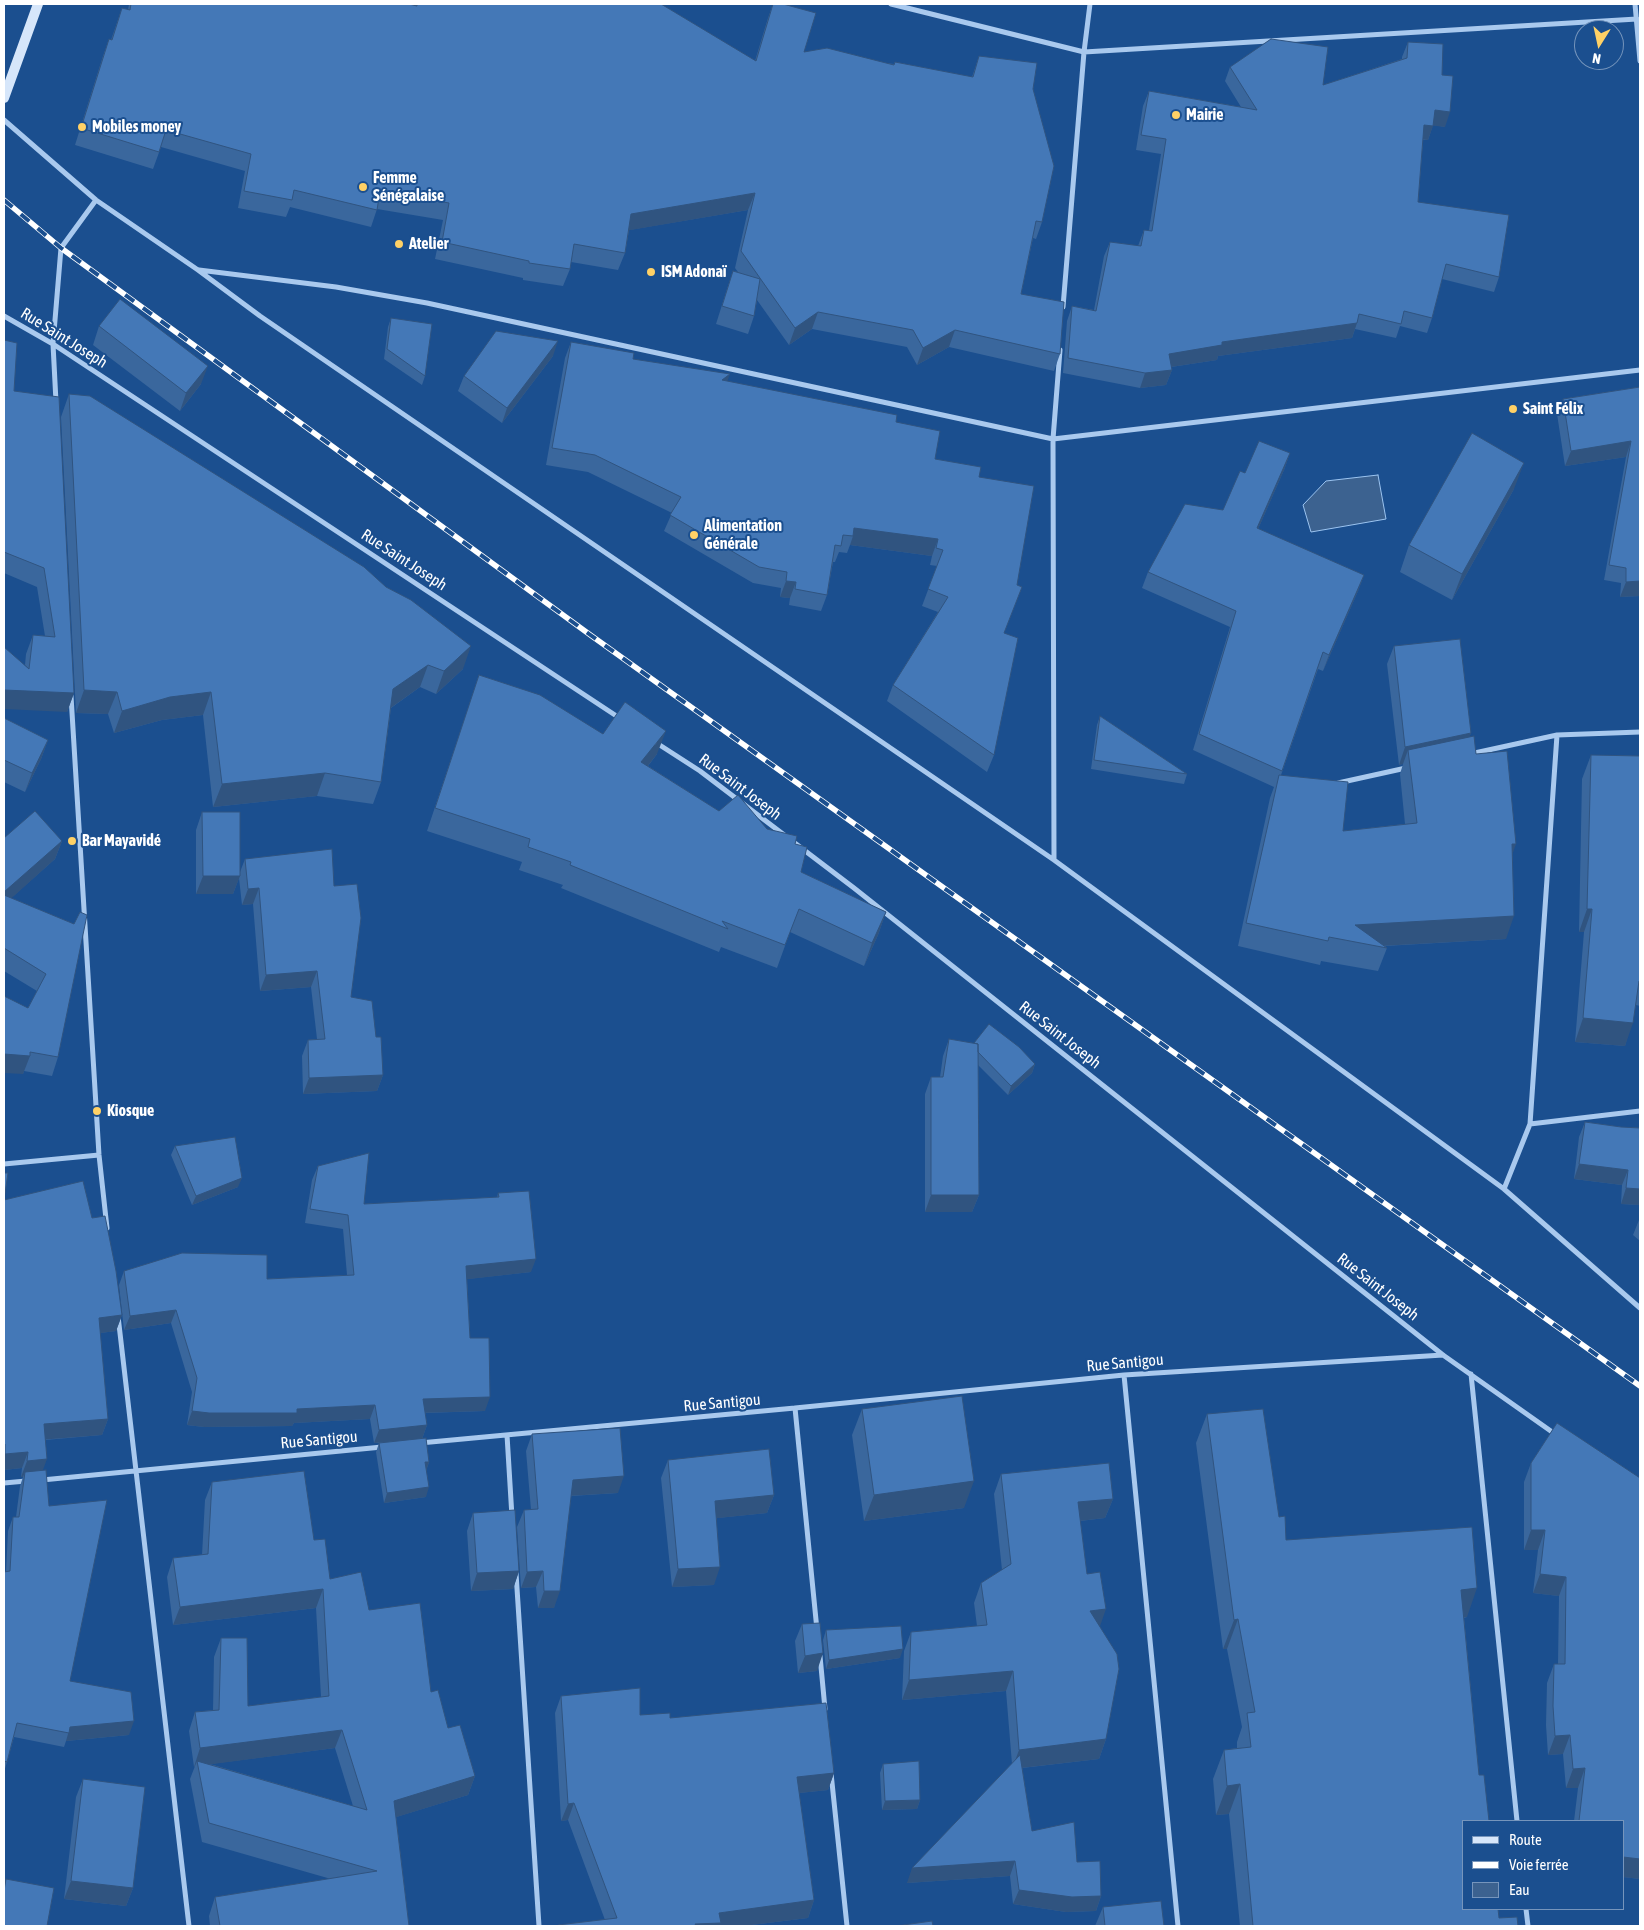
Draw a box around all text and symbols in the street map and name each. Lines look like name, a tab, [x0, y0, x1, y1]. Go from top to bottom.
north arrow	[1574, 20, 1624, 70]
text: N	[1591, 50, 1602, 67]
place label: Mairie	[1186, 105, 1224, 125]
marker: Mairie	[1170, 109, 1182, 121]
place label: Mobiles money	[92, 117, 181, 137]
marker: Mobiles money	[76, 121, 88, 133]
place label: Femme Sénégalaise	[373, 168, 444, 206]
marker: Femme Sénégalaise	[357, 181, 369, 193]
place label: Atelier	[409, 234, 448, 254]
marker: Atelier	[393, 238, 405, 250]
place label: ISM Adonaï	[661, 262, 727, 282]
marker: ISM Adonaï	[645, 266, 657, 278]
street label: Rue Saint Joseph	[17, 304, 111, 372]
place label: Saint Félix	[1523, 399, 1583, 419]
marker: Saint Félix	[1507, 403, 1519, 415]
place label: Alimentation Générale	[704, 516, 782, 554]
street label: Rue Saint Joseph	[357, 525, 451, 595]
marker: Alimentation Générale	[688, 529, 700, 541]
street label: Rue Saint Joseph	[695, 750, 785, 824]
place label: Bar Mayavidé	[82, 831, 161, 851]
marker: Bar Mayavidé	[66, 835, 78, 847]
street label: Rue Saint Joseph	[1015, 997, 1105, 1073]
place label: Kiosque	[107, 1101, 154, 1121]
marker: Kiosque	[91, 1105, 103, 1117]
street label: Rue Saint Joseph	[1333, 1249, 1423, 1325]
street label: Rue Santigou	[1086, 1350, 1164, 1376]
street label: Rue Santigou	[683, 1390, 761, 1416]
street label: Rue Santigou	[280, 1427, 358, 1453]
legend	[1462, 1820, 1624, 1910]
text: Route	[1509, 1831, 1542, 1848]
text: Voie ferrée	[1509, 1856, 1569, 1873]
text: Eau	[1509, 1881, 1530, 1898]

